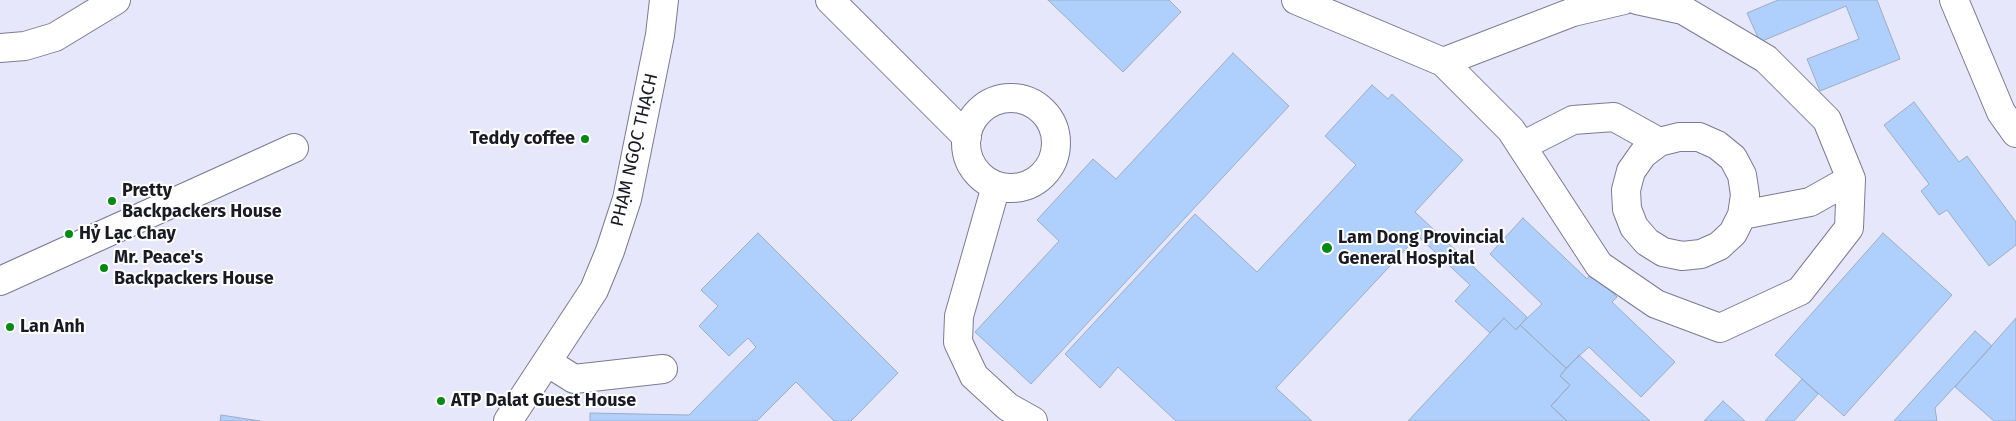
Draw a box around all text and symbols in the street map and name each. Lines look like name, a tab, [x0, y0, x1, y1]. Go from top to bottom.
street label: PHẠM NGỌC THẠCH	[607, 71, 663, 229]
place label: Teddy coffee	[470, 128, 575, 150]
marker: Teddy coffee	[579, 133, 591, 145]
place label: Pretty Backpackers House	[122, 180, 282, 222]
marker: Pretty Backpackers House	[106, 195, 118, 207]
place label: Hỷ Lạc Chay	[79, 223, 176, 245]
place label: Lam Dong Provincial General Hospital	[1338, 227, 1504, 270]
marker: Hỷ Lạc Chay	[63, 228, 75, 240]
marker: Lam Dong Provincial General Hospital	[1320, 241, 1334, 255]
place label: Mr. Peace's Backpackers House	[114, 247, 274, 290]
marker: Mr. Peace's Backpackers House	[98, 262, 110, 274]
place label: Lan Anh	[20, 316, 85, 338]
marker: Lan Anh	[4, 321, 16, 333]
place label: ATP Dalat Guest House	[451, 390, 636, 412]
marker: ATP Dalat Guest House	[435, 395, 447, 407]

